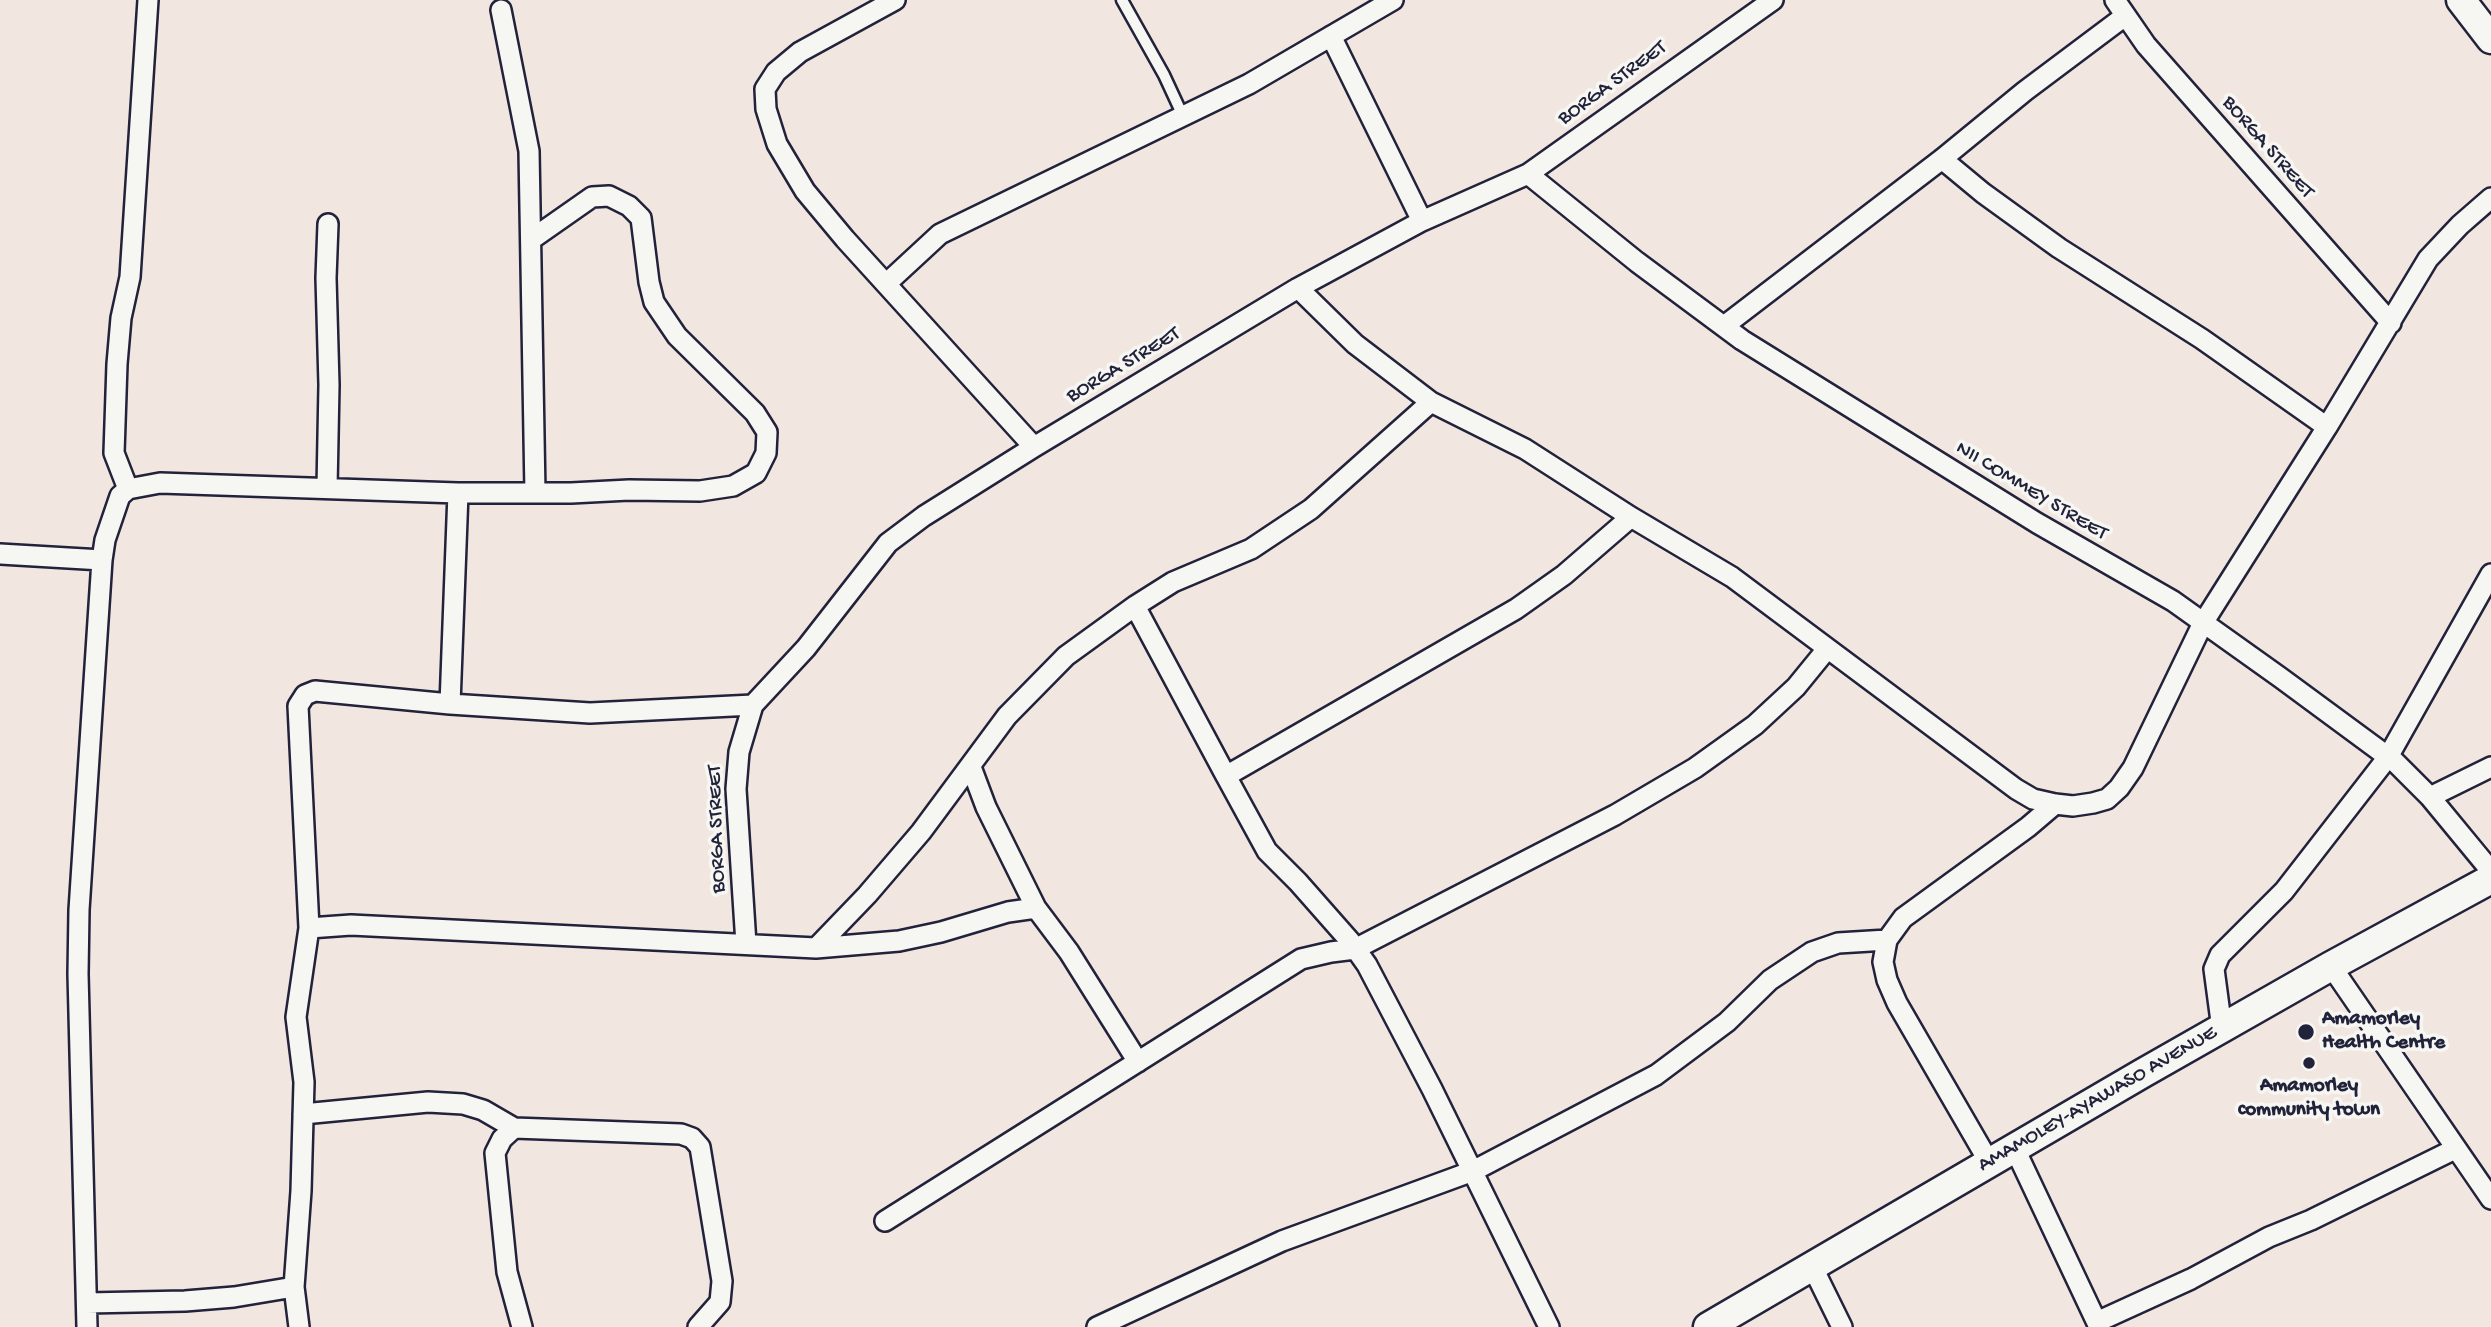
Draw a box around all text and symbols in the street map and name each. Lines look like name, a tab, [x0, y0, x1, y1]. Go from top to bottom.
street label: BORGA STREET	[1554, 36, 1672, 132]
street label: BORGA STREET	[2215, 91, 2319, 205]
street label: BORGA STREET	[1063, 322, 1185, 410]
street label: NII COMMEY STREET	[1950, 437, 2112, 547]
street label: BORGA STREET	[703, 765, 733, 893]
place label: Amamorley Health Centre	[2322, 1007, 2445, 1057]
street label: AMAMOLEY-AYAWASO AVENUE	[1974, 1021, 2222, 1179]
marker: Amamorley Health Centre	[2296, 1022, 2316, 1042]
marker: Amamorley community town	[2301, 1055, 2317, 1071]
place label: Amamorley community town	[2238, 1074, 2380, 1124]

